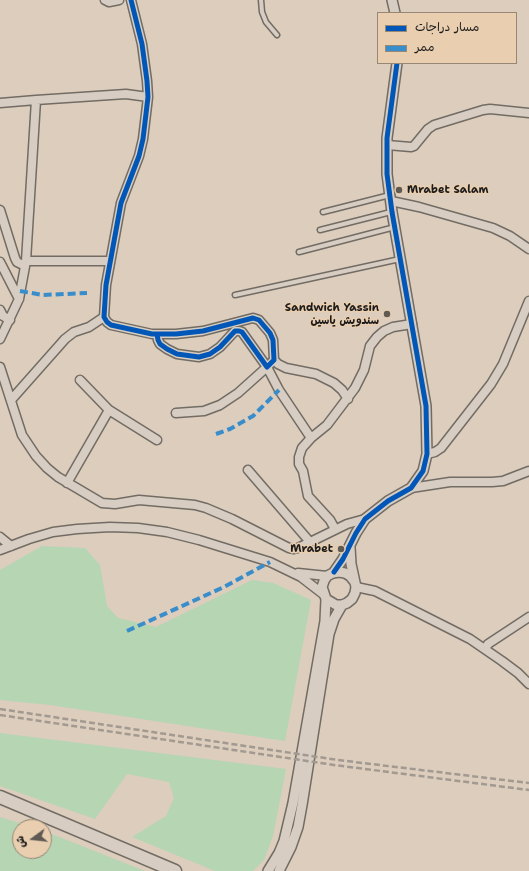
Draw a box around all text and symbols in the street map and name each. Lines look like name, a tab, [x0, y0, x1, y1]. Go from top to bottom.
legend	[377, 12, 517, 64]
text: مسار دراجات	[415, 19, 479, 35]
text: ممر	[415, 39, 434, 55]
place label: Mrabet Salam	[407, 183, 489, 197]
marker: Mrabet Salam	[394, 185, 404, 195]
place label: Sandwich Yassin سندويش ياسين	[285, 301, 379, 327]
marker: Sandwich Yassin سندويش ياسين	[382, 309, 392, 319]
place label: Mrabet	[290, 542, 333, 556]
marker: Mrabet	[336, 544, 346, 554]
north arrow	[12, 819, 52, 859]
text: ش	[12, 834, 30, 850]

